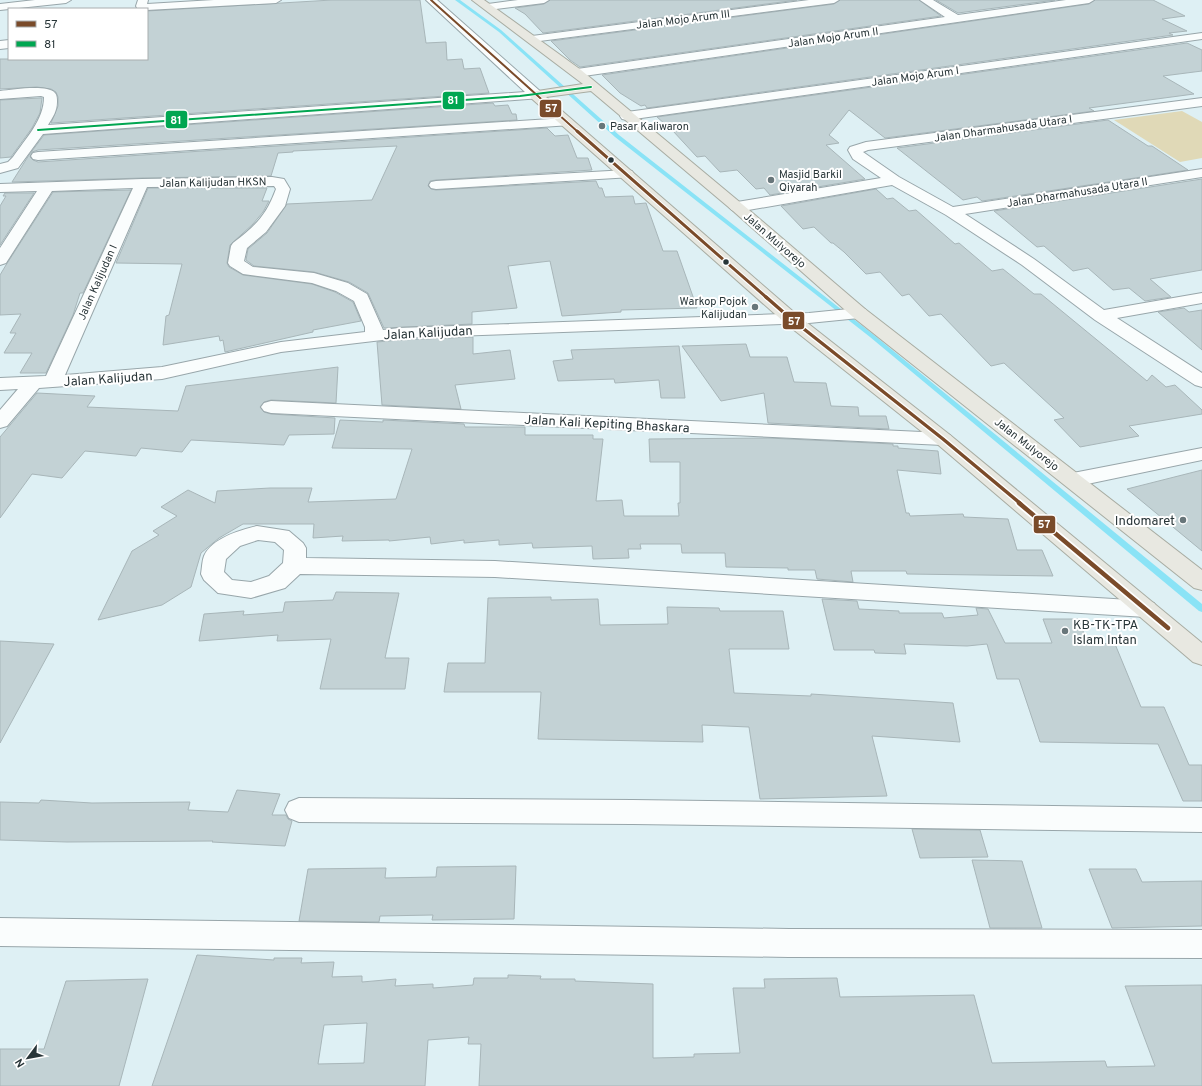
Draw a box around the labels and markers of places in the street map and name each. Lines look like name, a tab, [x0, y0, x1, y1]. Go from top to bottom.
place label: Pasar Kaliwaron	[610, 120, 689, 134]
marker: Pasar Kaliwaron	[597, 121, 607, 131]
unlabelled marker	[606, 155, 616, 165]
place label: Masjid Barkil Qiyarah	[779, 168, 842, 195]
marker: Masjid Barkil Qiyarah	[766, 175, 776, 185]
unlabelled marker	[721, 257, 731, 267]
place label: Warkop Pojok Kalijudan	[680, 295, 747, 322]
marker: Warkop Pojok Kalijudan	[750, 302, 760, 312]
place label: Indomaret	[1115, 514, 1175, 530]
marker: Indomaret	[1178, 515, 1188, 525]
place label: KB-TK-TPA Islam Intan	[1073, 618, 1138, 649]
marker: KB-TK-TPA Islam Intan	[1060, 626, 1070, 636]

